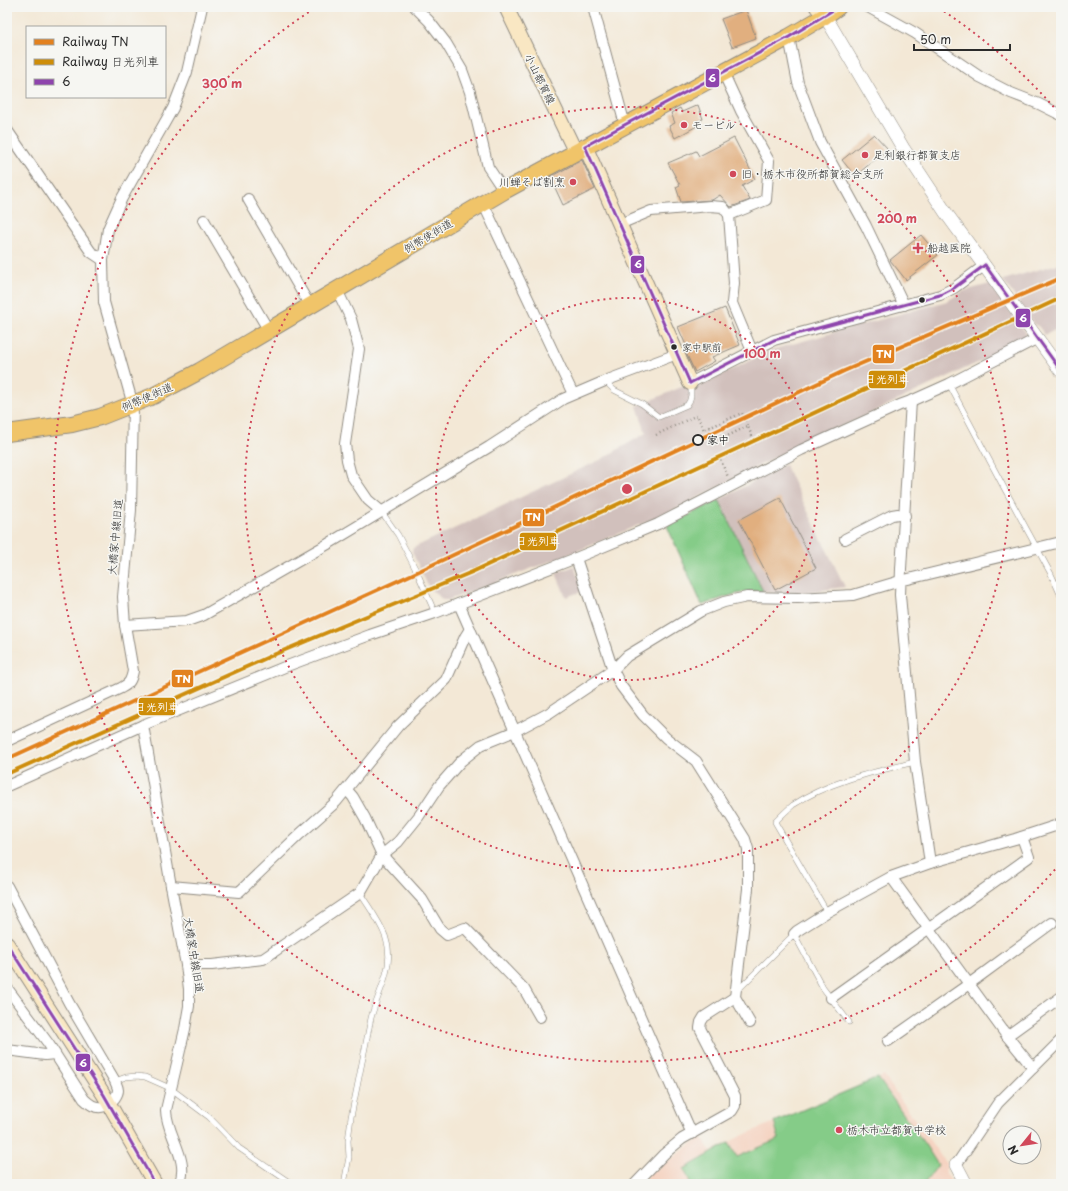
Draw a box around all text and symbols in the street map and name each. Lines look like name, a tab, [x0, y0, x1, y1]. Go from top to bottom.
legend	[26, 26, 166, 98]
scale bar	[914, 26, 1010, 52]
text: 50 m	[920, 30, 951, 48]
text: Railway TN	[62, 32, 129, 50]
street label: 小山都賀線	[521, 50, 560, 107]
text: Railway 日光列車	[62, 52, 159, 70]
line badge: 6	[705, 68, 720, 88]
text: 6	[708, 69, 716, 86]
text: 6	[62, 72, 70, 90]
text: 300 m	[202, 74, 242, 92]
place label: モービル	[692, 116, 736, 133]
marker: モービル	[679, 120, 689, 130]
place label: 足利銀行都賀支店	[873, 146, 961, 163]
marker: 足利銀行都賀支店	[860, 150, 870, 160]
place label: 旧・栃木市役所都賀総合支所	[741, 165, 884, 182]
marker: 旧・栃木市役所都賀総合支所	[728, 169, 738, 179]
place label: 川蝉そば割烹	[499, 173, 565, 190]
marker: 川蝉そば割烹	[568, 177, 578, 187]
text: 200 m	[877, 209, 917, 227]
street label: 例幣使街道	[400, 214, 456, 257]
place label: 船越医院	[927, 239, 971, 256]
marker: 船越医院	[912, 242, 924, 254]
line badge: 6	[630, 255, 645, 274]
text: 6	[634, 255, 642, 272]
unlabelled marker	[917, 295, 927, 305]
line badge: 6	[1015, 308, 1031, 328]
text: 6	[1019, 309, 1027, 326]
place label: 家中駅前	[682, 339, 722, 354]
marker: 家中駅前	[669, 342, 679, 352]
text: 100 m	[743, 344, 781, 362]
line badge: TN	[872, 344, 895, 364]
text: TN	[876, 345, 892, 362]
text: 日光列車	[865, 370, 909, 387]
line badge: 日光列車	[868, 370, 906, 389]
street label: 例幣使街道	[118, 378, 175, 415]
place label: 家中	[707, 431, 729, 448]
marker: 家中	[692, 434, 704, 446]
centre of rings	[620, 482, 634, 496]
street label: 大橋家中線旧道	[103, 498, 126, 576]
line badge: TN	[522, 508, 545, 527]
text: TN	[525, 508, 541, 525]
text: 日光列車	[516, 532, 560, 549]
line badge: 日光列車	[519, 532, 557, 551]
line badge: TN	[171, 669, 194, 688]
text: TN	[175, 670, 191, 687]
line badge: 日光列車	[138, 697, 176, 716]
text: 日光列車	[135, 698, 179, 715]
street label: 大橋家中線旧道	[180, 916, 209, 994]
line badge: 6	[75, 1053, 91, 1072]
text: 6	[79, 1054, 87, 1071]
place label: 栃木市立都賀中学校	[847, 1121, 946, 1138]
marker: 栃木市立都賀中学校	[834, 1125, 844, 1135]
north arrow	[1002, 1125, 1042, 1165]
text: N	[1003, 1142, 1022, 1158]

